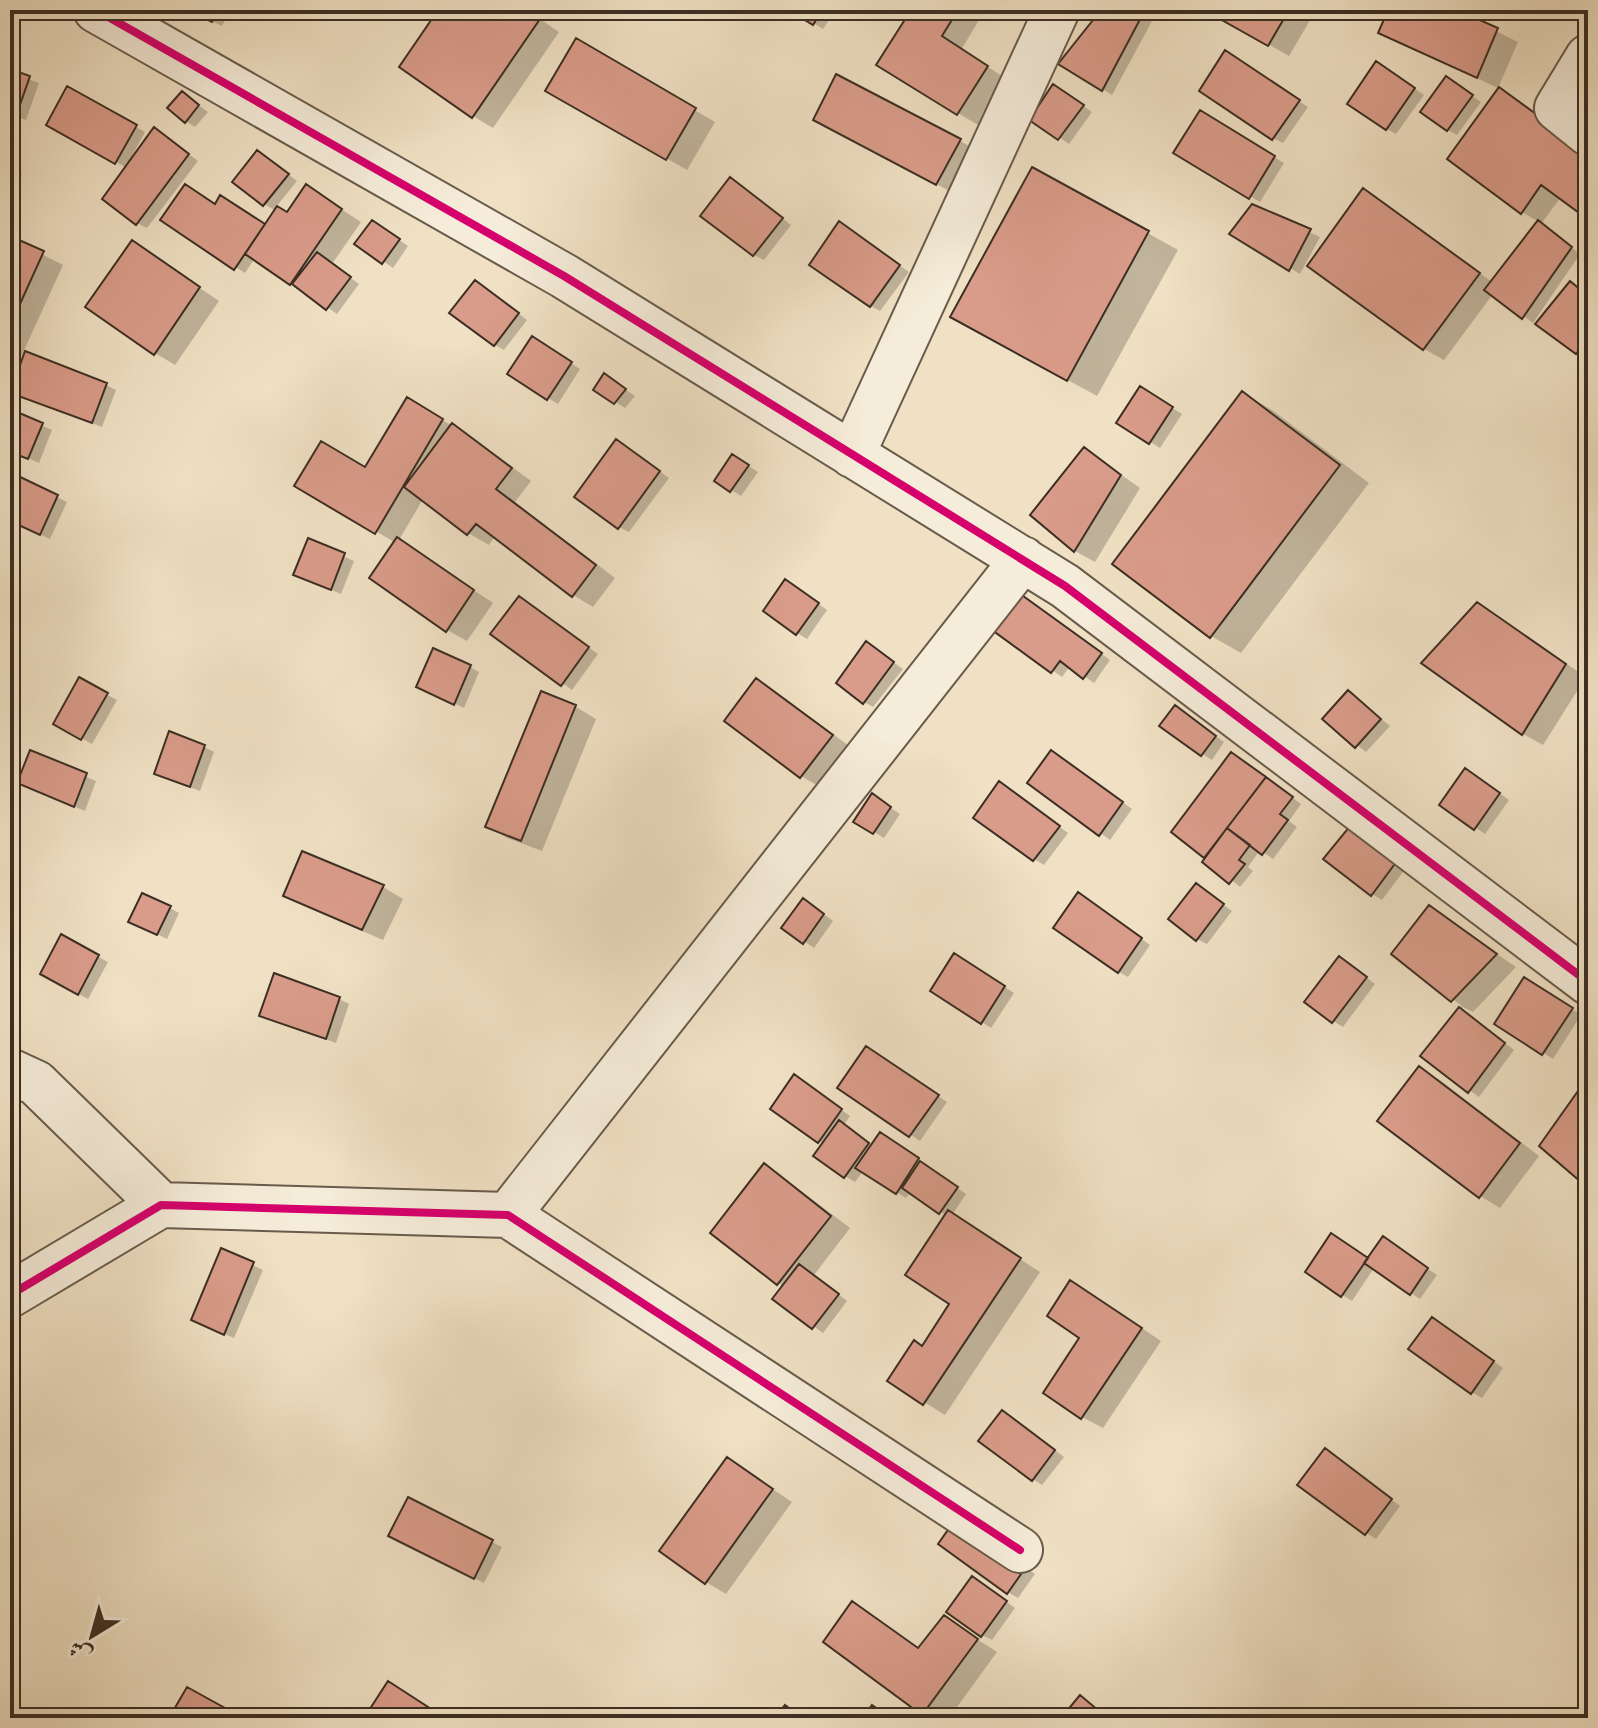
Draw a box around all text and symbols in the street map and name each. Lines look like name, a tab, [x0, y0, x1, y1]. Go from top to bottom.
north arrow	[52, 1596, 132, 1676]
text: ش	[64, 1633, 98, 1668]

